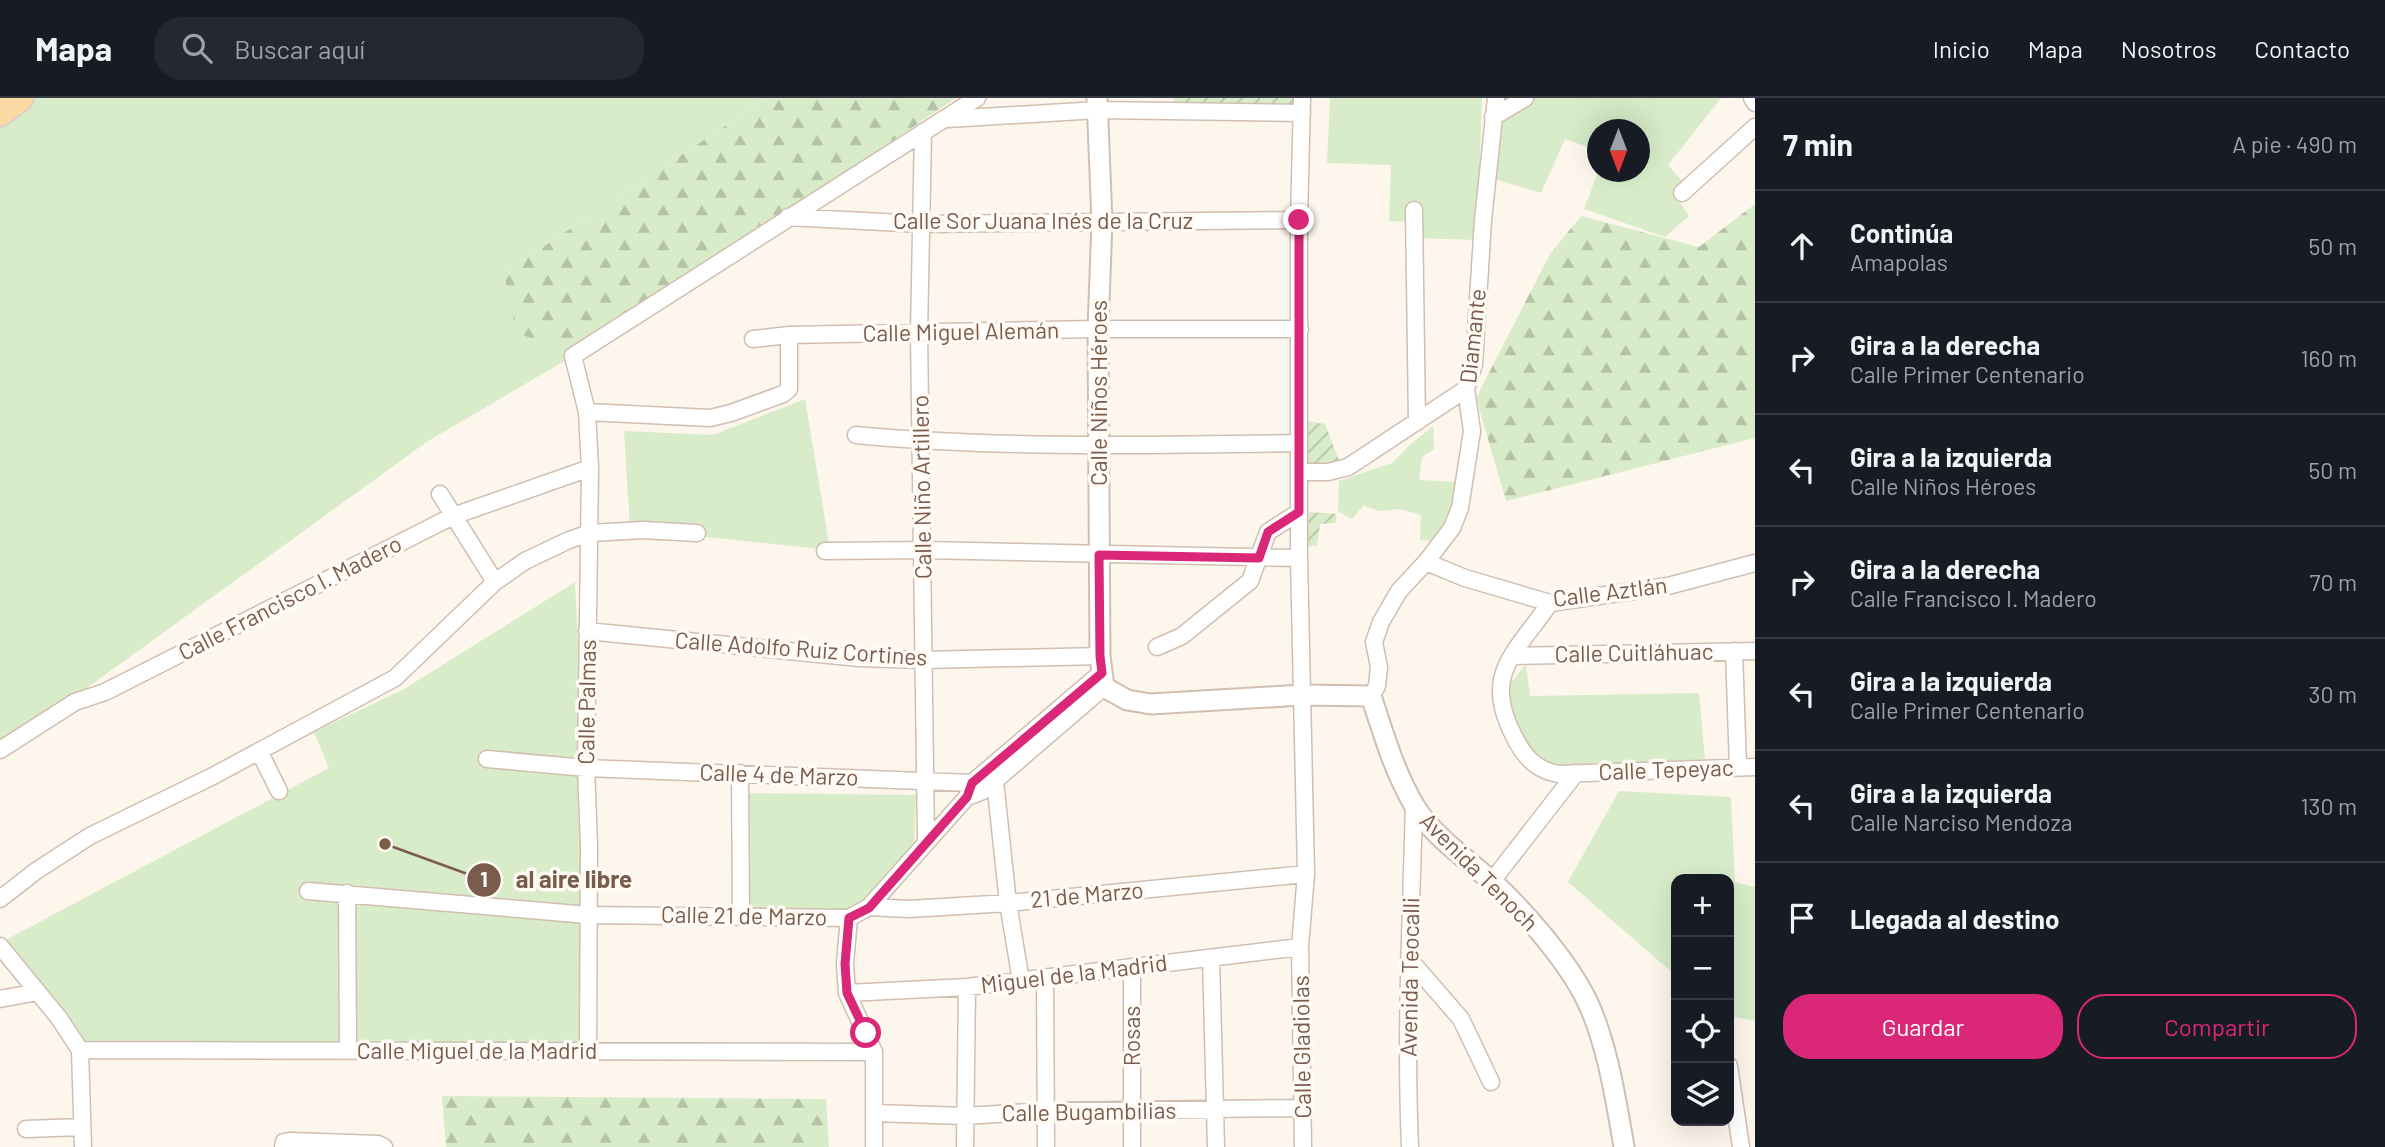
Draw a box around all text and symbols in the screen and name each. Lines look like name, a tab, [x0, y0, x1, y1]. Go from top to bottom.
search box	[154, 17, 644, 80]
text: Mapa	[35, 28, 112, 68]
icon: search	[178, 29, 216, 67]
text: Buscar aquí	[234, 33, 365, 64]
text: Inicio	[1933, 34, 1990, 63]
text: Mapa	[2028, 34, 2083, 63]
text: Nosotros	[2121, 34, 2217, 63]
text: Contacto	[2255, 34, 2350, 63]
north arrow	[1587, 119, 1650, 182]
text: 7 min	[1783, 126, 1853, 162]
text: A pie · 490 m	[2232, 130, 2357, 158]
route end	[1283, 204, 1314, 235]
street label: Calle Sor Juana Inés de la Cruz	[893, 206, 1193, 234]
text: Continúa	[1850, 217, 1953, 248]
icon: ahead	[1783, 227, 1821, 265]
text: 50 m	[2309, 232, 2357, 260]
text: Amapolas	[1850, 248, 1948, 276]
street label: Diamante	[1453, 287, 1491, 385]
street label: Calle Niños Héroes	[1084, 300, 1112, 486]
street label: Calle Miguel Alemán	[862, 315, 1060, 347]
text: Gira a la derecha	[1850, 329, 2040, 360]
icon: right	[1783, 339, 1821, 377]
text: 160 m	[2300, 344, 2357, 372]
text: Calle Primer Centenario	[1850, 360, 2085, 388]
street label: Calle Niño Artillero	[905, 395, 937, 579]
text: Gira a la izquierda	[1850, 441, 2052, 472]
icon: left	[1783, 451, 1821, 489]
text: 50 m	[2309, 456, 2357, 484]
text: Calle Niños Héroes	[1850, 472, 2036, 500]
street label: Calle Francisco I. Madero	[173, 529, 406, 666]
text: Gira a la derecha	[1850, 553, 2040, 584]
icon: right	[1783, 563, 1821, 601]
text: 70 m	[2310, 568, 2357, 596]
street label: Calle Aztlán	[1551, 570, 1669, 612]
text: Calle Francisco I. Madero	[1850, 584, 2097, 612]
street label: Calle Adolfo Ruiz Cortines	[674, 625, 928, 671]
street label: Calle Cuitláhuac	[1554, 637, 1714, 667]
street label: Calle Palmas	[571, 639, 601, 765]
text: Gira a la izquierda	[1850, 665, 2052, 696]
icon: left	[1783, 675, 1821, 713]
text: 30 m	[2309, 680, 2357, 708]
text: Calle Primer Centenario	[1850, 696, 2085, 724]
street label: Calle Tepeyac	[1598, 753, 1734, 785]
street label: Calle 4 de Marzo	[699, 757, 859, 791]
text: Gira a la izquierda	[1850, 777, 2052, 808]
icon: left	[1783, 787, 1821, 825]
text: 130 m	[2300, 792, 2357, 820]
street label: Avenida Tenoch	[1415, 806, 1545, 936]
text: Calle Narciso Mendoza	[1850, 808, 2073, 836]
callout: al aire libre	[467, 857, 646, 902]
text: al aire libre	[516, 864, 632, 893]
text: 1	[480, 866, 488, 891]
map controls	[1671, 874, 1734, 1126]
button: +	[1671, 874, 1734, 937]
street label: 21 de Marzo	[1029, 875, 1145, 913]
street label: Avenida Teocalli	[1394, 897, 1424, 1057]
icon: arrive	[1783, 899, 1821, 937]
street label: Calle 21 de Marzo	[661, 900, 827, 930]
text: Llegada al destino	[1850, 903, 2059, 934]
button: −	[1671, 937, 1734, 1000]
street label: Miguel de la Madrid	[979, 948, 1169, 998]
street label: Calle Gladiolas	[1286, 975, 1316, 1119]
button: Guardar	[1783, 994, 2063, 1059]
button: Compartir	[2077, 994, 2357, 1059]
button: locate	[1671, 1000, 1734, 1063]
street label: Rosas	[1117, 1006, 1145, 1066]
route start	[850, 1017, 881, 1048]
street label: Calle Miguel de la Madrid	[357, 1036, 597, 1064]
button: layers	[1671, 1063, 1734, 1126]
street label: Calle Bugambilias	[1001, 1095, 1177, 1127]

